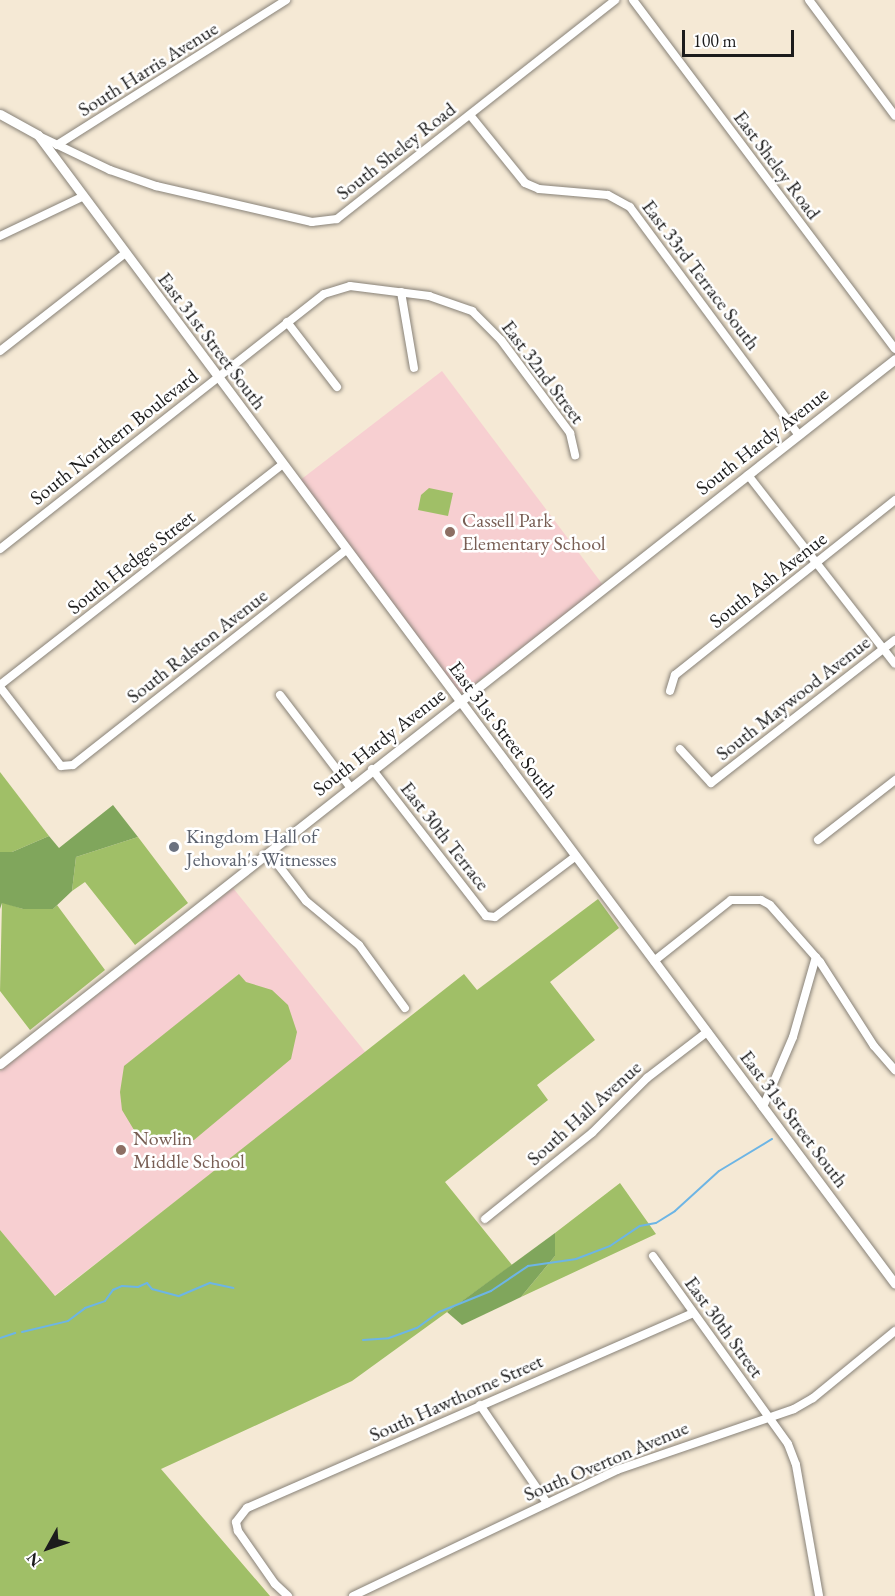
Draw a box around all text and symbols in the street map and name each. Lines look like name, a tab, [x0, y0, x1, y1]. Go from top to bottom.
street label: South Harris Avenue	[74, 16, 222, 122]
scale bar	[685, 18, 798, 56]
text: 100 m	[693, 29, 737, 52]
street label: South Sheley Road	[332, 97, 460, 205]
street label: East Sheley Road	[728, 106, 826, 224]
street label: East 33rd Terrace South	[637, 195, 765, 355]
street label: East 31st Street South	[153, 268, 271, 414]
street label: East 32nd Street	[496, 316, 590, 428]
street label: South Northern Boulevard	[25, 364, 203, 510]
street label: South Hardy Avenue	[691, 382, 833, 500]
street label: South Hedges Street	[62, 505, 200, 619]
place label: Cassell Park Elementary School	[462, 508, 606, 555]
marker: Cassell Park Elementary School	[443, 525, 457, 539]
street label: South Ash Avenue	[705, 527, 831, 633]
street label: South Ralston Avenue	[122, 584, 272, 708]
street label: South Maywood Avenue	[711, 630, 875, 766]
street label: East 31st Street South	[444, 657, 562, 803]
street label: South Hardy Avenue	[308, 683, 450, 801]
street label: East 30th Terrace	[395, 777, 495, 895]
place label: Kingdom Hall of Jehovah's Witnesses	[186, 824, 336, 871]
marker: Kingdom Hall of Jehovah's Witnesses	[167, 840, 181, 854]
street label: East 31st Street South	[735, 1046, 853, 1192]
street label: South Hall Avenue	[522, 1055, 646, 1171]
place label: Nowlin Middle School	[133, 1126, 245, 1173]
marker: Nowlin Middle School	[114, 1143, 128, 1157]
street label: East 30th Street	[679, 1272, 769, 1382]
street label: South Hawthorne Street	[366, 1349, 546, 1447]
street label: South Overton Avenue	[520, 1415, 692, 1507]
north arrow	[18, 1518, 78, 1578]
text: N	[22, 1548, 46, 1572]

